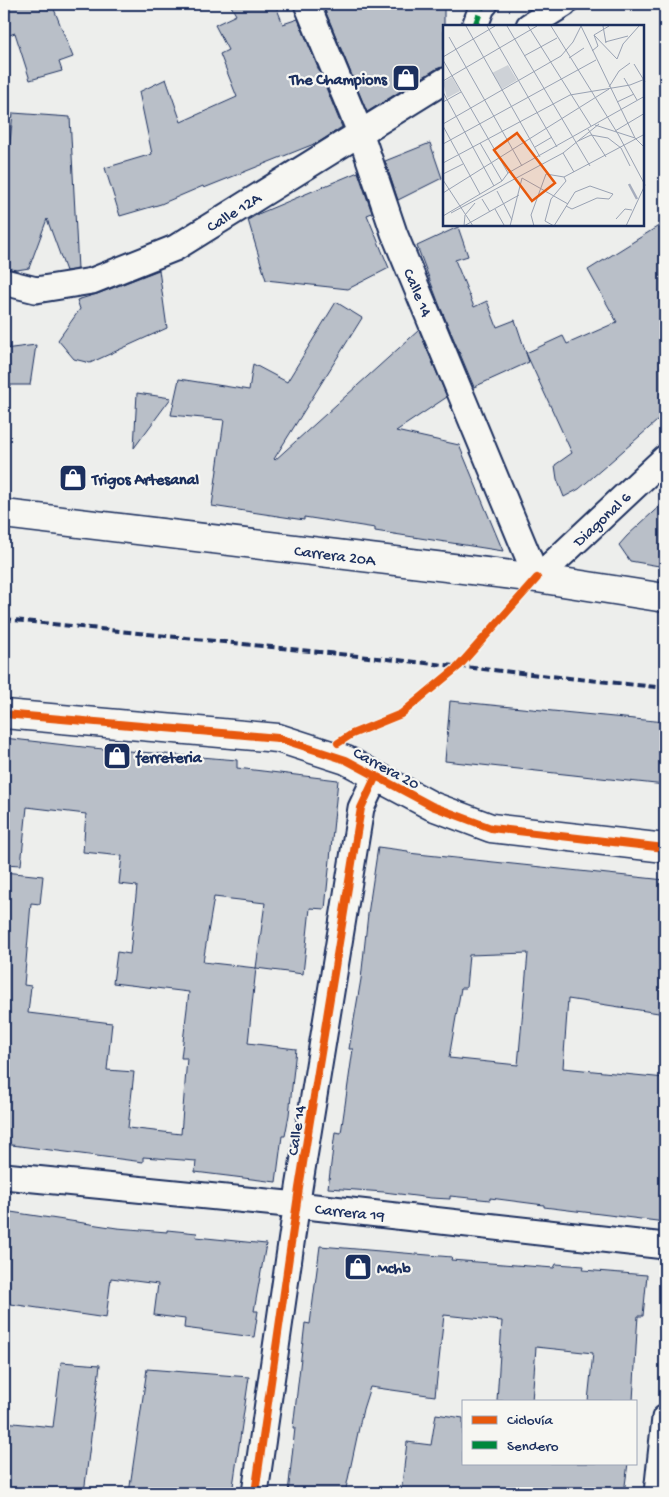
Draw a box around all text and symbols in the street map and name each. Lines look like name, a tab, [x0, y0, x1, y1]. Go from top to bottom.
inset map	[443, 25, 644, 226]
shop icon: The Champions	[391, 63, 421, 93]
place label: The Champions	[288, 72, 388, 91]
street label: Calle 12A	[204, 189, 267, 238]
street label: Calle 14	[397, 266, 435, 321]
shop icon: Trigos Artesanal	[58, 463, 88, 493]
place label: Trigos Artesanal	[90, 472, 200, 491]
street label: Diagonal 6	[570, 488, 637, 553]
street label: Carrera 20A	[293, 543, 378, 572]
shop icon: ferreteria	[102, 741, 132, 771]
street label: Carrera 20	[349, 745, 422, 795]
place label: ferreteria	[135, 749, 203, 769]
street label: Calle 14	[285, 1104, 312, 1157]
street label: Carrera 19	[314, 1201, 385, 1228]
shop icon: Mchb	[343, 1252, 373, 1282]
place label: Mchb	[377, 1261, 411, 1280]
legend	[462, 1400, 636, 1464]
text: Ciclovía	[507, 1412, 553, 1430]
text: Sendero	[507, 1438, 559, 1456]

